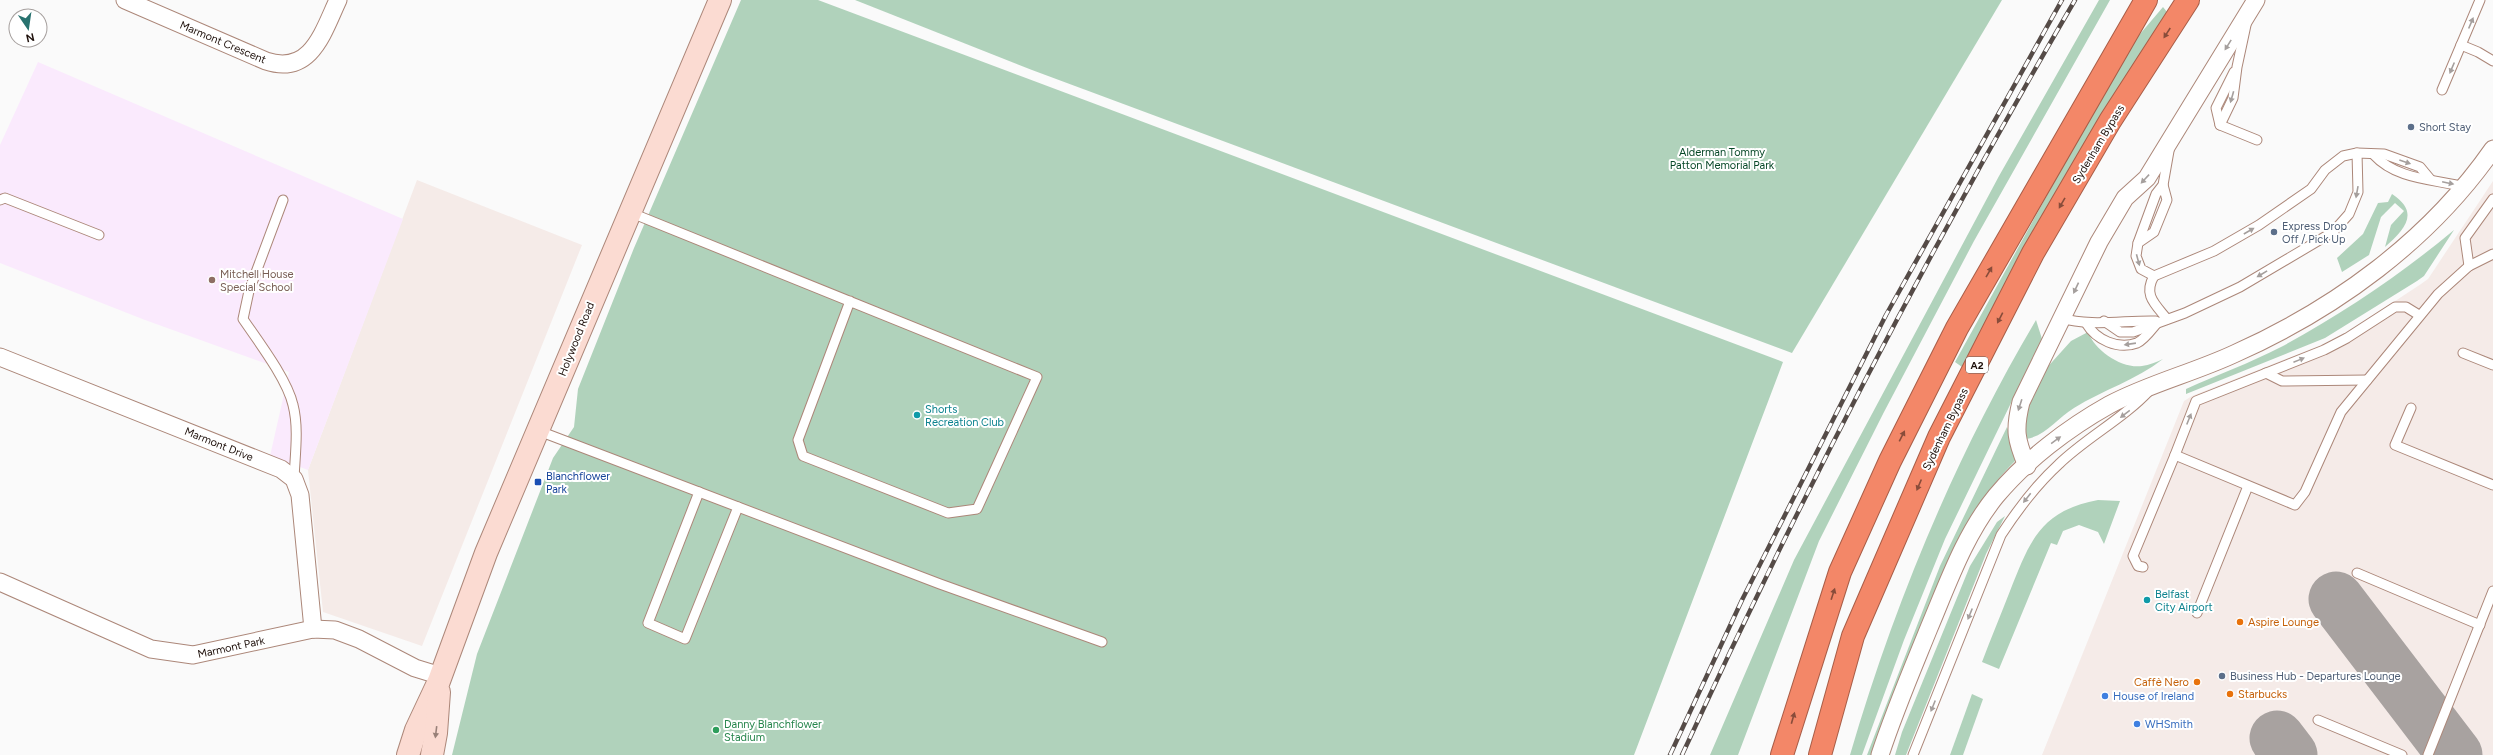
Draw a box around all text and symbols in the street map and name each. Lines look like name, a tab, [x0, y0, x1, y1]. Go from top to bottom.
north arrow	[8, 8, 48, 48]
one-way arrow	[2468, 17, 2474, 28]
street label: Marmont Crescent	[178, 18, 268, 66]
one-way arrow	[2163, 27, 2170, 39]
text: N	[25, 30, 36, 45]
one-way arrow	[2224, 39, 2231, 51]
one-way arrow	[2448, 62, 2454, 74]
one-way arrow	[2229, 91, 2235, 103]
street label: Sydenham Bypass	[2070, 102, 2127, 186]
place label: Short Stay	[2419, 121, 2471, 134]
marker: Short Stay	[2406, 122, 2416, 132]
park label: Alderman Tommy Patton Memorial Park	[1670, 146, 1775, 172]
one-way arrow	[2399, 159, 2411, 165]
one-way arrow	[2140, 174, 2150, 184]
one-way arrow	[2442, 180, 2454, 186]
one-way arrow	[2353, 185, 2359, 198]
one-way arrow	[2059, 197, 2066, 209]
place label: Express Drop Off / Pick Up	[2282, 220, 2348, 246]
one-way arrow	[2243, 227, 2255, 234]
marker: Express Drop Off / Pick Up	[2269, 227, 2279, 237]
one-way arrow	[2136, 254, 2142, 266]
one-way arrow	[1985, 266, 1992, 278]
place label: Mitchell House Special School	[220, 268, 294, 294]
one-way arrow	[2257, 270, 2267, 278]
marker: Mitchell House Special School	[207, 275, 217, 285]
one-way arrow	[2073, 282, 2079, 293]
street label: Holywood Road	[556, 300, 597, 378]
one-way arrow	[1997, 312, 2004, 323]
one-way arrow	[2124, 341, 2136, 347]
one-way arrow	[2294, 356, 2306, 362]
road number: A2	[1966, 357, 1988, 373]
street label: Sydenham Bypass	[1920, 386, 1971, 472]
one-way arrow	[2017, 400, 2023, 412]
place label: Shorts Recreation Club	[925, 403, 1004, 429]
one-way arrow	[2120, 409, 2131, 418]
marker: Shorts Recreation Club	[912, 410, 922, 420]
one-way arrow	[2187, 412, 2193, 424]
street label: Marmont Drive	[183, 425, 255, 464]
one-way arrow	[1899, 431, 1905, 442]
one-way arrow	[2051, 436, 2062, 444]
place label: Blanchflower Park	[546, 470, 610, 496]
marker: Blanchflower Park	[533, 477, 543, 487]
one-way arrow	[1916, 479, 1922, 490]
one-way arrow	[2023, 492, 2031, 503]
one-way arrow	[1830, 587, 1836, 599]
place label: Belfast City Airport	[2155, 588, 2213, 614]
marker: Belfast City Airport	[2142, 595, 2152, 605]
one-way arrow	[1966, 608, 1972, 620]
place label: Aspire Lounge	[2248, 616, 2319, 629]
marker: Aspire Lounge	[2235, 617, 2245, 627]
street label: Marmont Park	[196, 634, 267, 661]
place label: Business Hub - Departures Lounge	[2230, 670, 2401, 683]
marker: Business Hub - Departures Lounge	[2217, 671, 2227, 681]
place label: Caffè Nero	[2134, 676, 2189, 689]
marker: Caffè Nero	[2192, 677, 2202, 687]
place label: Starbucks	[2238, 688, 2287, 701]
marker: Starbucks	[2225, 689, 2235, 699]
place label: House of Ireland	[2113, 690, 2194, 703]
marker: House of Ireland	[2100, 691, 2110, 701]
one-way arrow	[1930, 700, 1936, 712]
one-way arrow	[1790, 711, 1796, 723]
place label: Danny Blanchflower Stadium	[724, 718, 822, 744]
place label: WHSmith	[2145, 718, 2193, 731]
marker: WHSmith	[2132, 719, 2142, 729]
marker: Danny Blanchflower Stadium	[711, 725, 721, 735]
one-way arrow	[433, 726, 439, 738]

